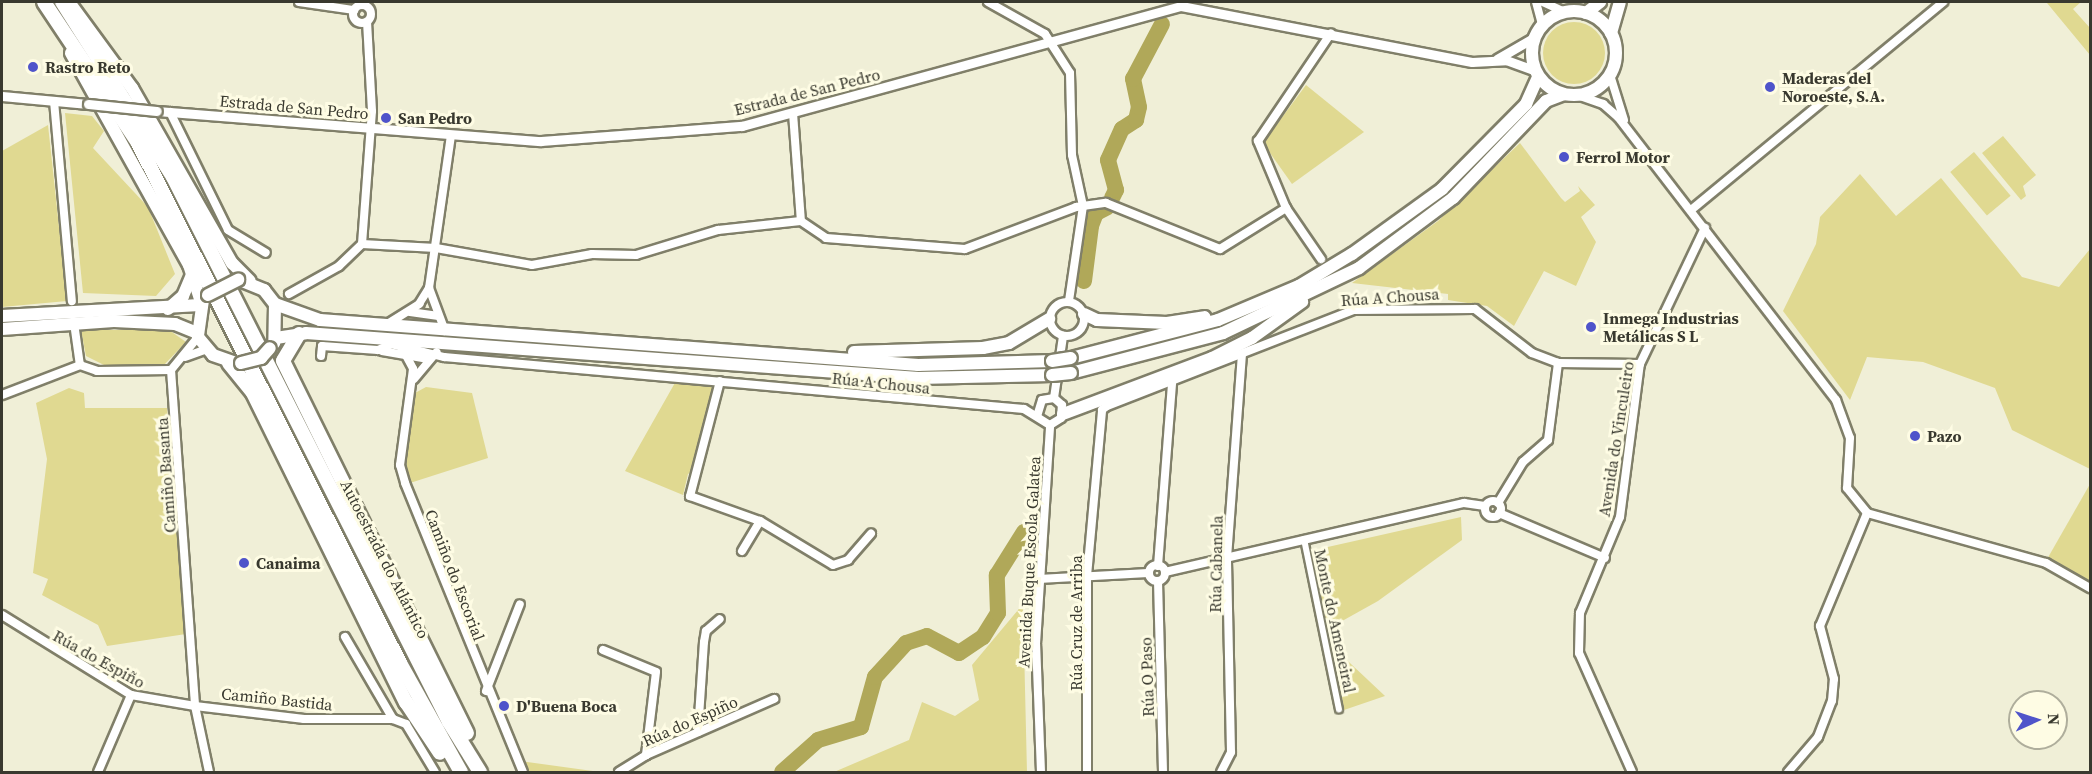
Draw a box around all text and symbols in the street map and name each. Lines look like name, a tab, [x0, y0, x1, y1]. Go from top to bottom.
place label: Rastro Reto	[45, 57, 131, 77]
marker: Rastro Reto	[26, 60, 40, 74]
street label: Estrada de San Pedro	[732, 65, 882, 119]
place label: Maderas del Noroeste, S.A.	[1782, 68, 1885, 106]
marker: Maderas del Noroeste, S.A.	[1763, 80, 1777, 94]
street label: Estrada de San Pedro	[219, 91, 369, 123]
place label: San Pedro	[398, 108, 472, 128]
marker: San Pedro	[379, 111, 393, 125]
place label: Ferrol Motor	[1576, 147, 1670, 167]
marker: Ferrol Motor	[1557, 150, 1571, 164]
street label: Rúa A Chousa	[1340, 284, 1440, 310]
place label: Inmega Industrias Metálicas S L	[1603, 308, 1739, 346]
marker: Inmega Industrias Metálicas S L	[1584, 320, 1598, 334]
street label: Avenida do Vinculeiro	[1594, 360, 1638, 518]
street label: Rúa A Chousa	[831, 368, 931, 398]
street label: Camiño Basanta	[152, 417, 180, 533]
place label: Pazo	[1927, 426, 1962, 446]
marker: Pazo	[1908, 429, 1922, 443]
street label: Avenida Buque Escola Galatea	[1014, 455, 1044, 669]
street label: Autoestrada do Atlántico	[337, 477, 433, 641]
street label: Camiño do Escorial	[421, 507, 489, 643]
street label: Rúa Cabanela	[1206, 515, 1226, 613]
street label: Monte do Ameneiral	[1310, 547, 1360, 695]
place label: Canaima	[256, 553, 321, 573]
street label: Rúa Cruz de Arriba	[1066, 555, 1086, 691]
marker: Canaima	[237, 556, 251, 570]
street label: Rúa do Espiño	[50, 626, 148, 692]
street label: Rúa O Paso	[1136, 637, 1158, 717]
street label: Camiño Bastida	[220, 684, 334, 714]
north arrow	[2008, 690, 2068, 750]
street label: Rúa do Espiño	[639, 691, 741, 751]
place label: D'Buena Boca	[516, 696, 617, 716]
marker: D'Buena Boca	[497, 699, 511, 713]
text: N	[2043, 713, 2065, 726]

